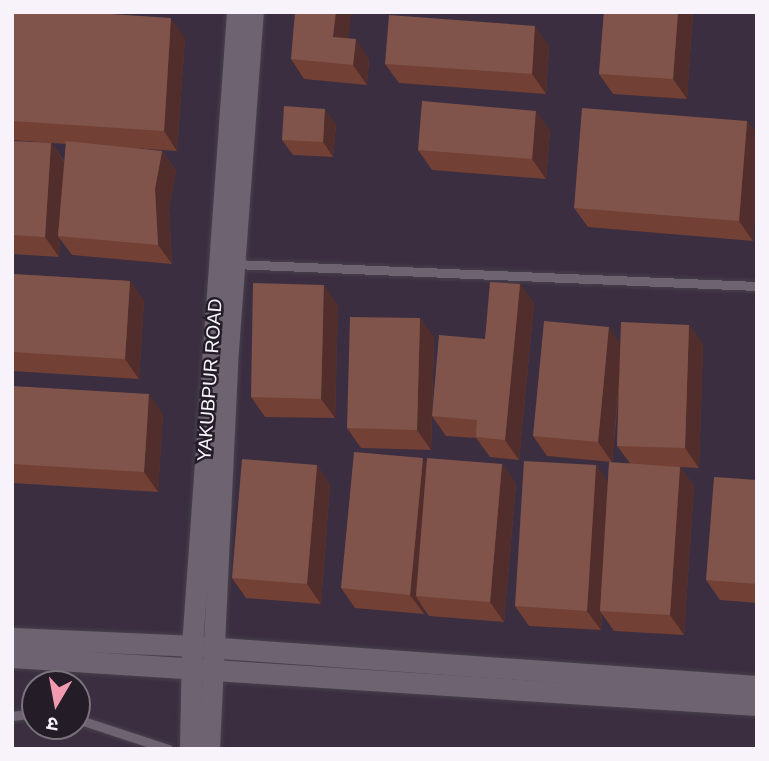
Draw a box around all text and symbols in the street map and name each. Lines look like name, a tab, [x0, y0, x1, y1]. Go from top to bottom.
street label: YAKUBPUR ROAD	[193, 298, 227, 462]
north arrow	[21, 670, 91, 740]
text: उ	[45, 713, 60, 736]

